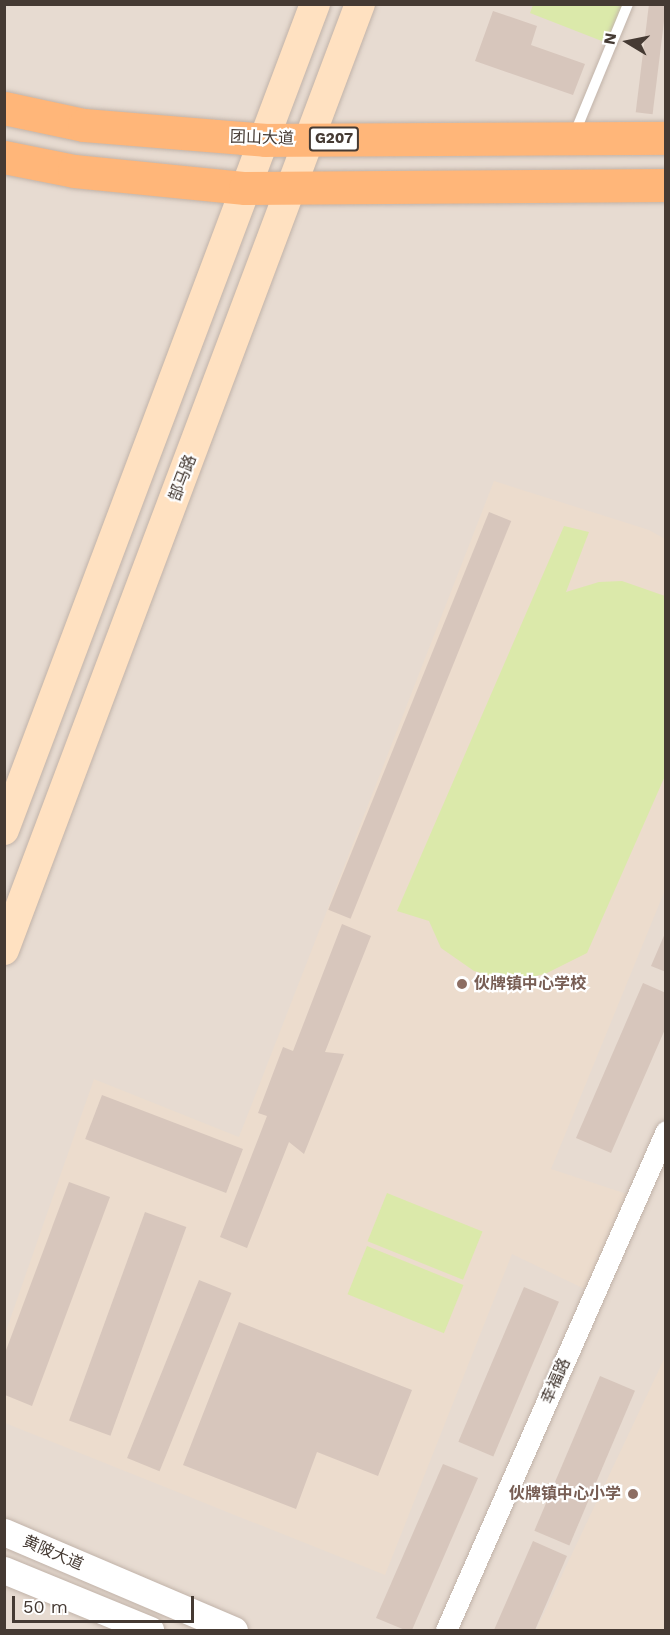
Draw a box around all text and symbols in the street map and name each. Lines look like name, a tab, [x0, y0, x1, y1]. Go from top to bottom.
north arrow	[598, 12, 658, 72]
text: N	[599, 31, 620, 46]
street label: 团山大道	[230, 127, 294, 149]
road number: G207	[308, 127, 360, 151]
street label: 郜马路	[165, 452, 201, 504]
place label: 伙牌镇中心学校	[474, 974, 586, 994]
marker: 伙牌镇中心学校	[455, 977, 469, 991]
street label: 幸福路	[537, 1355, 575, 1407]
place label: 伙牌镇中心小学	[509, 1484, 621, 1504]
marker: 伙牌镇中心小学	[626, 1487, 640, 1501]
street label: 黄陂大道	[20, 1532, 86, 1574]
scale bar	[15, 1584, 196, 1622]
text: 50 m	[23, 1596, 68, 1617]

